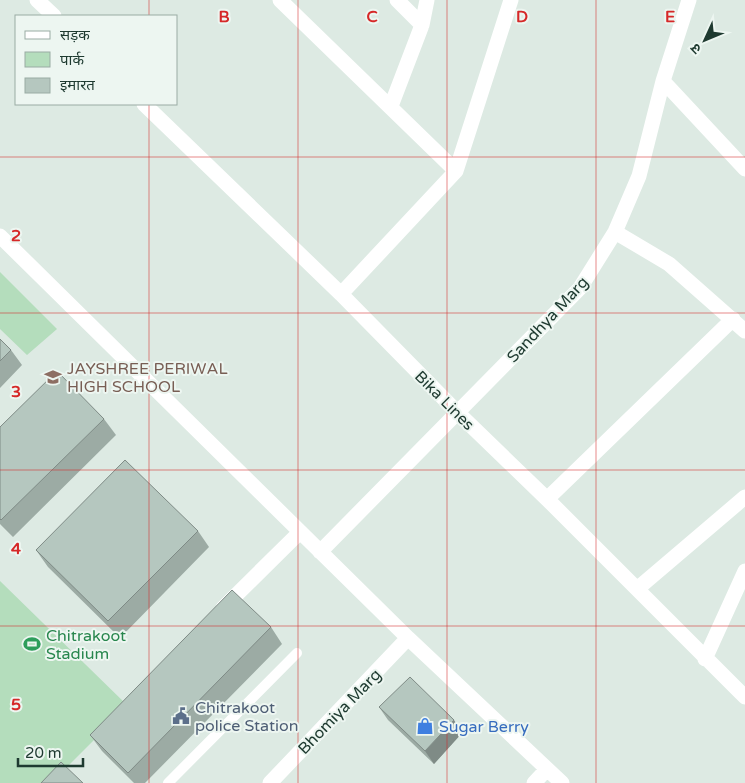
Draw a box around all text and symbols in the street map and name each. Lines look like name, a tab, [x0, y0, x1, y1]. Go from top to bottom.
text: B	[218, 7, 230, 27]
text: C	[366, 7, 378, 27]
text: D	[516, 7, 528, 27]
text: E	[665, 7, 675, 27]
legend	[15, 15, 178, 105]
north arrow	[680, 15, 730, 65]
text: सड़क	[60, 26, 90, 44]
text: उ	[686, 39, 705, 58]
text: पार्क	[60, 51, 84, 69]
text: इमारत	[60, 76, 95, 94]
text: 2	[11, 226, 21, 246]
street label: Sandhya Marg	[503, 273, 593, 367]
place label: JAYSHREE PERIWAL HIGH SCHOOL	[67, 359, 228, 397]
school or university icon: JAYSHREE PERIWAL HIGH SCHOOL	[43, 367, 63, 387]
street label: Bika Lines	[410, 367, 478, 435]
text: 3	[11, 382, 21, 402]
text: 4	[11, 539, 21, 559]
place label: Chitrakoot Stadium	[46, 626, 126, 664]
sports icon: Chitrakoot Stadium	[22, 634, 42, 654]
street label: Bhomiya Marg	[294, 665, 386, 759]
text: 5	[11, 695, 21, 715]
place label: Chitrakoot police Station	[195, 698, 298, 736]
public building icon: Chitrakoot police Station	[171, 706, 191, 726]
shop icon: Sugar Berry	[415, 716, 435, 736]
place label: Sugar Berry	[439, 717, 529, 737]
scale bar	[18, 736, 82, 768]
text: 20 m	[25, 744, 62, 762]

